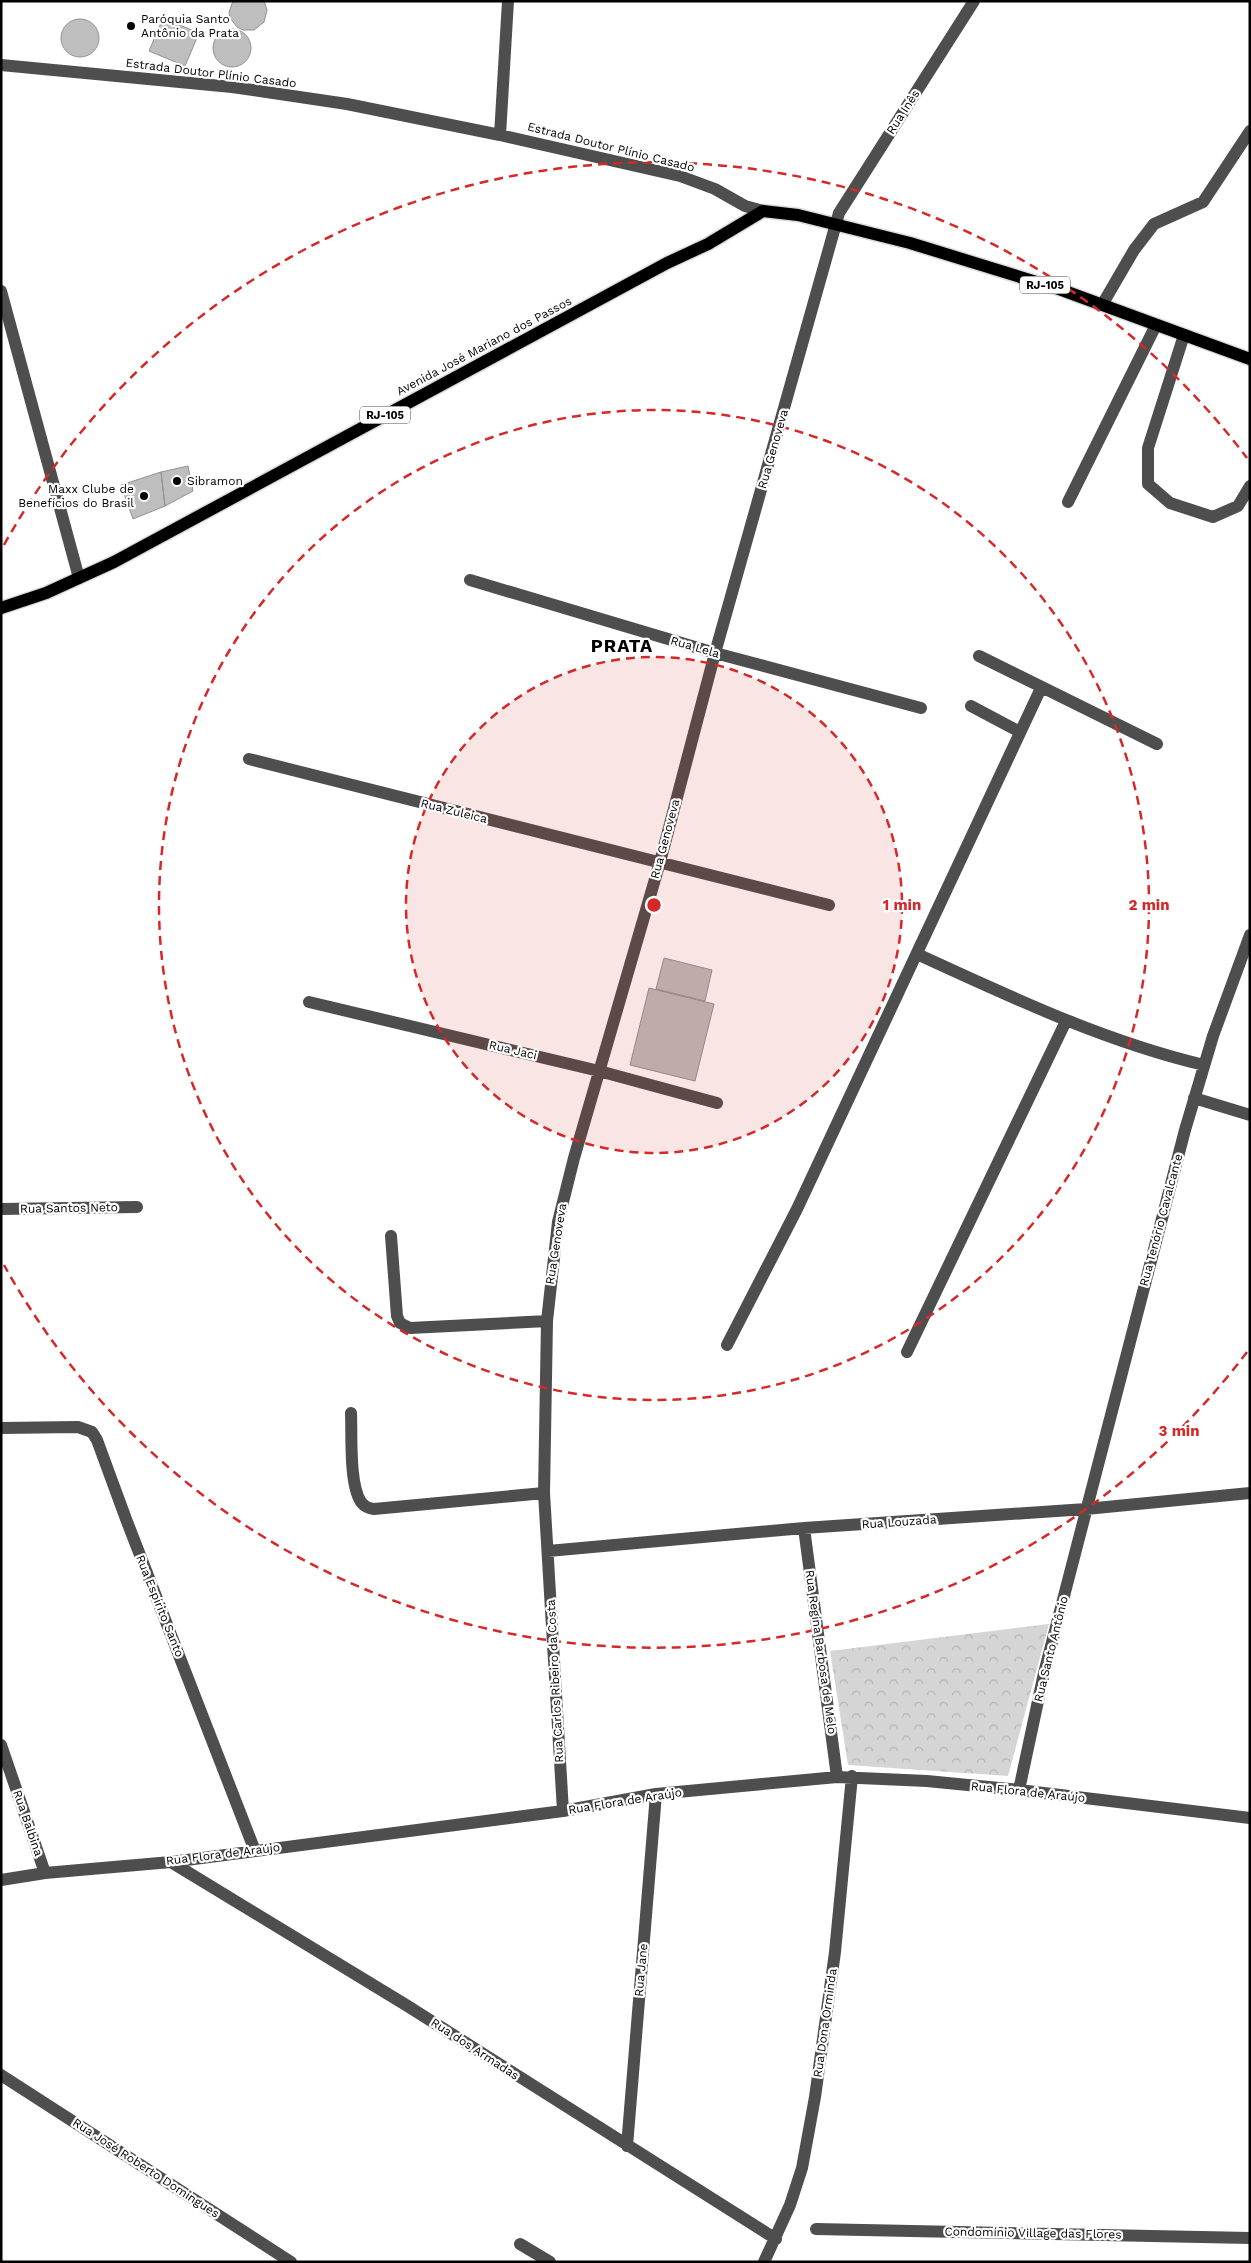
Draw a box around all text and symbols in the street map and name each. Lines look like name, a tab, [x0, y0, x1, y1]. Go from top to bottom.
place label: Paróquia Santo Antônio da Prata	[141, 12, 239, 40]
marker: Paróquia Santo Antônio da Prata	[125, 20, 137, 32]
street label: Estrada Doutor Plínio Casado	[125, 56, 297, 90]
street label: Rua Inês	[884, 87, 922, 137]
street label: Estrada Doutor Plínio Casado	[526, 119, 696, 175]
road number: RJ-105	[1020, 276, 1070, 294]
street label: Avenida José Mariano dos Passos	[394, 294, 574, 398]
road number: RJ-105	[360, 406, 410, 424]
street label: Rua Genoveva	[755, 407, 791, 490]
place label: Sibramon	[187, 474, 243, 488]
marker: Sibramon	[171, 475, 183, 487]
place label: Maxx Clube de Benefícios do Brasil	[18, 482, 134, 510]
marker: Maxx Clube de Benefícios do Brasil	[138, 490, 150, 502]
street label: Rua Lela	[669, 633, 721, 661]
district label: PRATA	[591, 635, 653, 656]
street label: Rua Zuleica	[419, 796, 489, 826]
street label: Rua Genoveva	[648, 797, 682, 880]
centre of rings	[645, 896, 663, 914]
text: 1 min	[883, 896, 921, 914]
text: 2 min	[1128, 896, 1170, 914]
street label: Rua Jaci	[488, 1038, 538, 1062]
street label: Rua Tenório Cavalcante	[1137, 1152, 1185, 1288]
street label: Rua Santos Neto	[20, 1200, 118, 1216]
street label: Rua Genoveva	[543, 1202, 569, 1286]
text: 3 min	[1159, 1422, 1199, 1440]
street label: Rua Louzada	[861, 1512, 937, 1532]
street label: Rua Espírito Santo	[133, 1553, 187, 1659]
street label: Rua Regina Barbosa de Melo	[803, 1569, 839, 1735]
street label: Rua Santo Antônio	[1031, 1595, 1071, 1703]
street label: Rua Carlos Ribeiro da Costa	[544, 1599, 566, 1763]
street label: Rua Flora de Araújo	[970, 1779, 1086, 1805]
street label: Rua Flora de Araújo	[567, 1785, 683, 1817]
street label: Rua Balbina	[10, 1788, 46, 1858]
street label: Rua Flora de Araújo	[165, 1840, 281, 1868]
street label: Rua Jane	[632, 1943, 650, 1997]
street label: Rua Dona Orminda	[810, 1967, 840, 2078]
street label: Rua dos Armadas	[428, 2015, 522, 2083]
street label: Rua José Roberto Domingues	[70, 2115, 222, 2221]
street label: Condomínio Village das Flores	[944, 2224, 1122, 2242]

